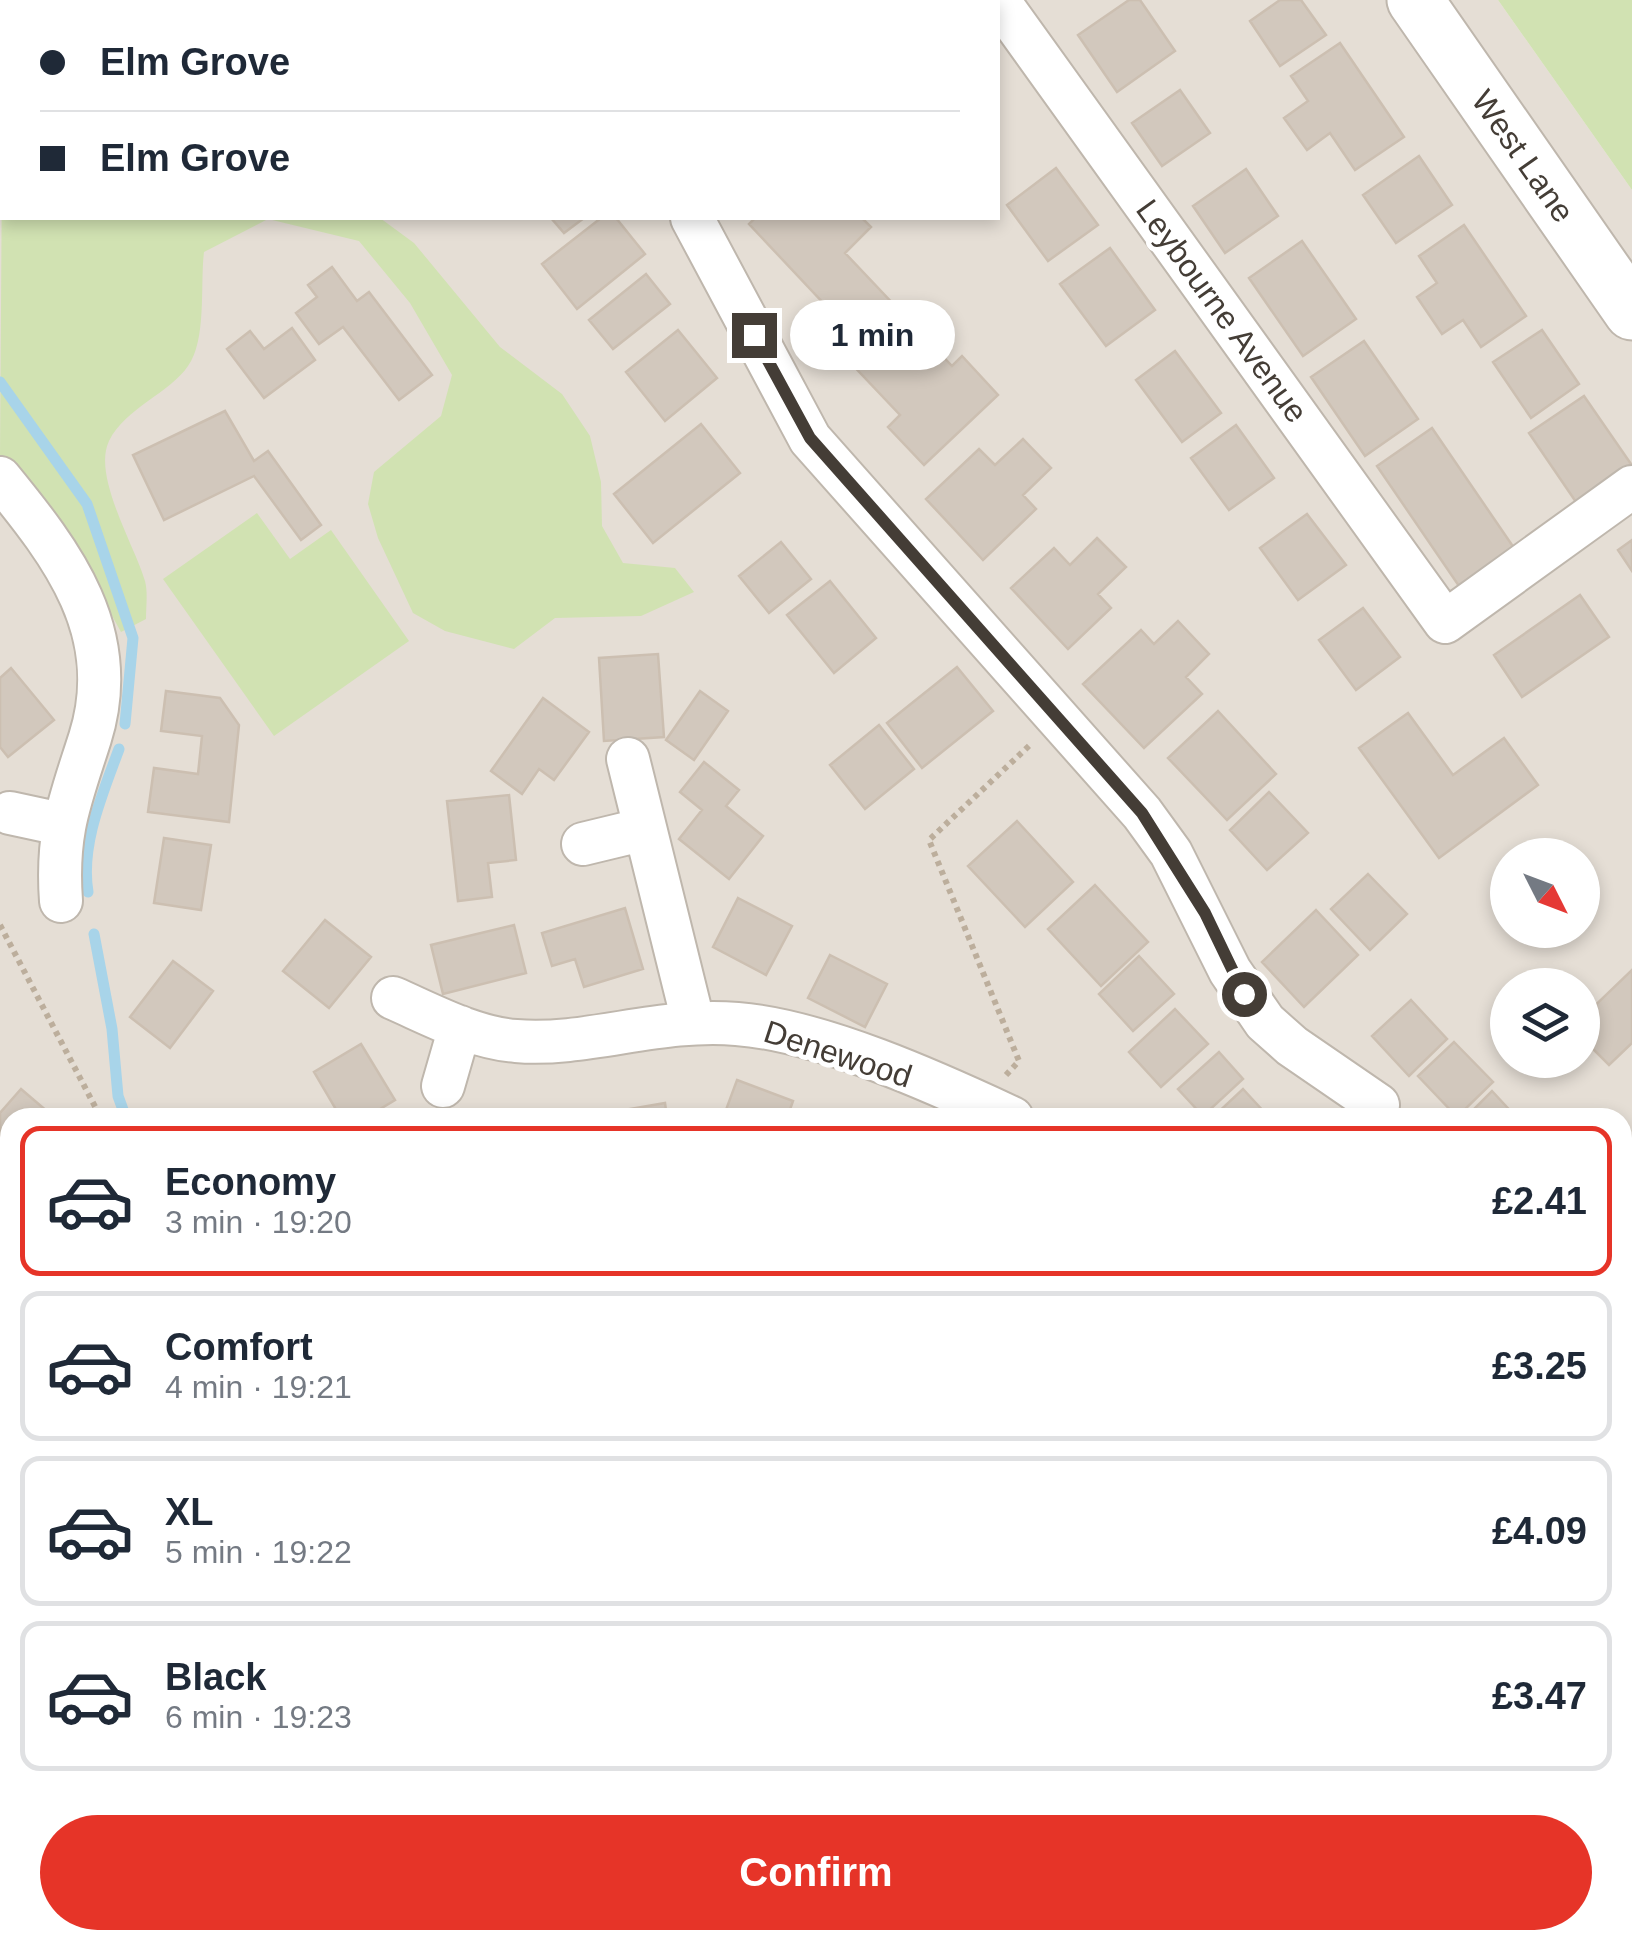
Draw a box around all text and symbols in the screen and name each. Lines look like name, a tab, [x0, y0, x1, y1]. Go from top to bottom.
text: Elm Grove	[100, 41, 290, 83]
street label: West Lane	[1465, 83, 1581, 229]
text: Elm Grove	[100, 137, 290, 179]
street label: Leybourne Avenue	[1129, 193, 1315, 429]
callout: 1 min	[789, 300, 954, 370]
route end	[732, 313, 777, 358]
text: 1 min	[831, 317, 914, 353]
north arrow	[1490, 838, 1600, 948]
map controls	[1490, 838, 1600, 1078]
button: layers	[1490, 968, 1600, 1078]
route start	[1222, 972, 1267, 1017]
street label: Denewood	[760, 1013, 916, 1095]
icon: car	[45, 1156, 135, 1246]
text: Economy	[165, 1161, 336, 1203]
text: £2.41	[1492, 1180, 1587, 1222]
text: 3 min · 19:20	[165, 1204, 352, 1240]
icon: car	[45, 1321, 135, 1411]
text: Comfort	[165, 1326, 313, 1368]
text: £3.25	[1492, 1345, 1587, 1387]
text: 4 min · 19:21	[165, 1369, 352, 1405]
icon: car	[45, 1486, 135, 1576]
text: XL	[165, 1491, 214, 1533]
text: £4.09	[1492, 1510, 1587, 1552]
text: 5 min · 19:22	[165, 1534, 352, 1570]
icon: car	[45, 1651, 135, 1741]
text: Black	[165, 1656, 266, 1698]
text: £3.47	[1492, 1675, 1587, 1717]
text: 6 min · 19:23	[165, 1699, 352, 1735]
button: Confirm	[40, 1815, 1592, 1930]

